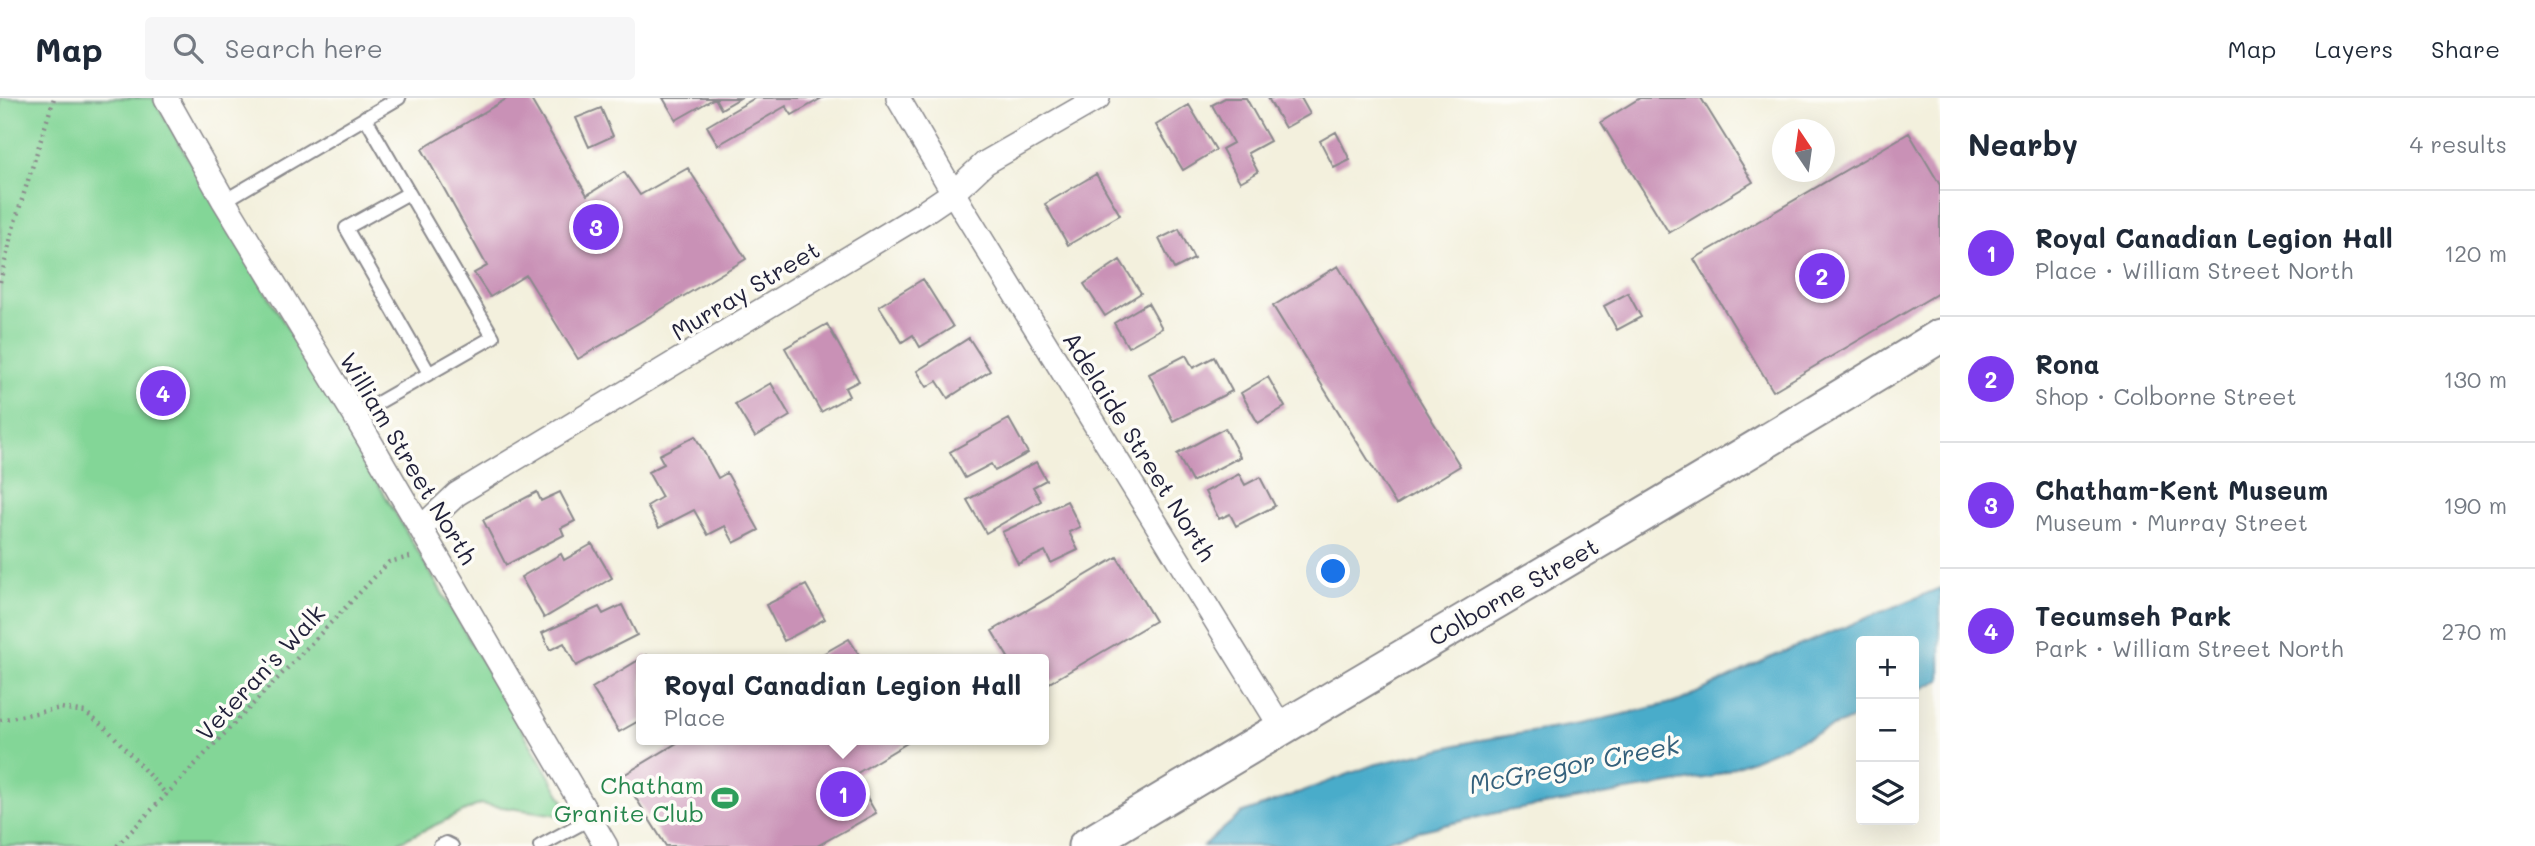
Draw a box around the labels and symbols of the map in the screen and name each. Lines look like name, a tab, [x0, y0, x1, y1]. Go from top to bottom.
north arrow	[1772, 119, 1835, 182]
pin: 3	[573, 201, 619, 253]
street label: Murray Street	[665, 233, 825, 347]
pin: 2	[1799, 250, 1845, 302]
street label: Adelaide Street North	[1057, 325, 1223, 567]
street label: William Street North	[333, 346, 485, 570]
pin: 4	[140, 367, 186, 419]
street label: Colborne Street	[1422, 530, 1604, 652]
your location	[1316, 554, 1350, 588]
street label: Veteran's Walk	[189, 597, 331, 747]
water label: McGregor Creek	[1466, 727, 1683, 801]
pin: 1	[820, 768, 866, 820]
place label: Chatham Granite Club	[554, 769, 704, 828]
sports icon: Chatham Granite Club	[710, 783, 740, 813]

